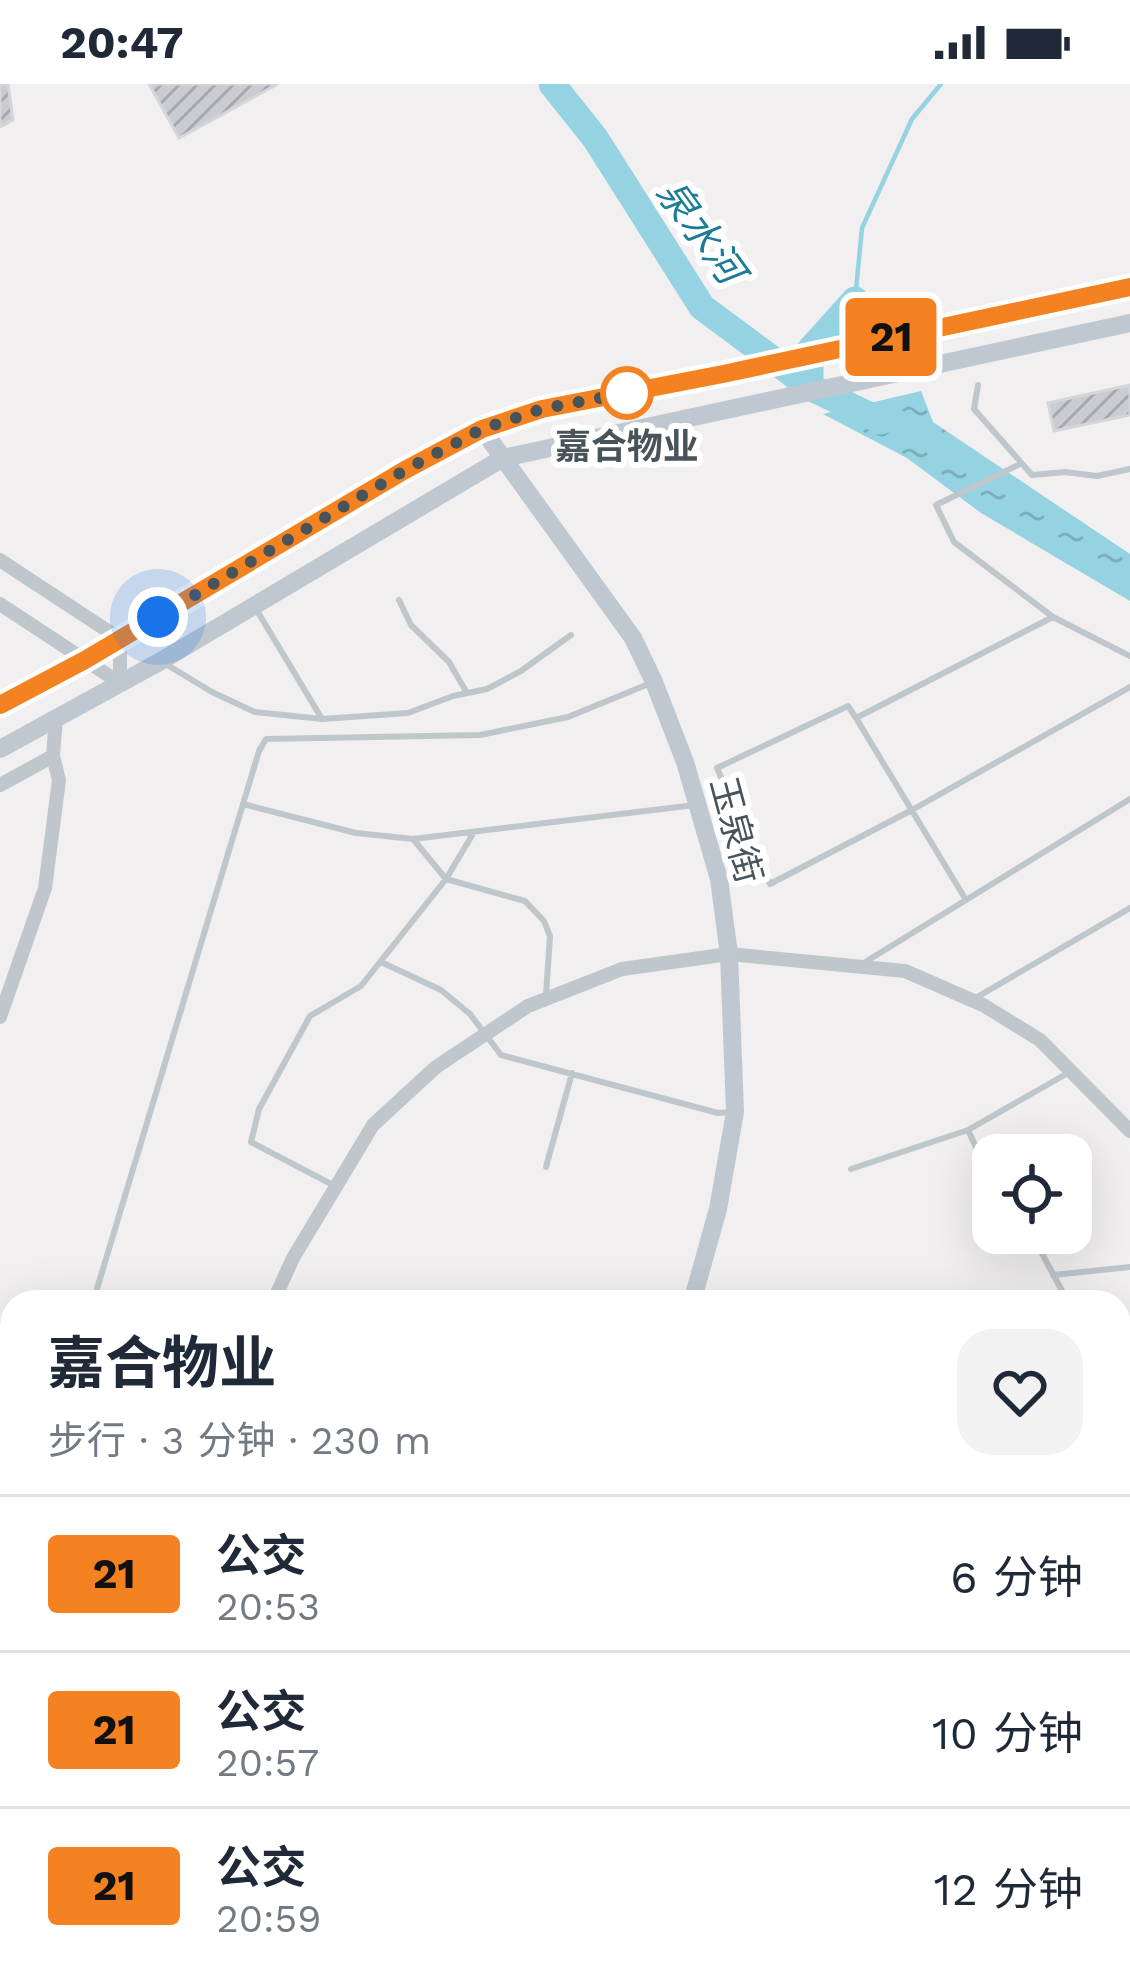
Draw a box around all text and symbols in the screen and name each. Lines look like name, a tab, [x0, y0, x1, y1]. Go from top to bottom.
text: 20:47	[60, 16, 184, 69]
water label: 泉水河	[648, 171, 757, 298]
line badge: 21	[837, 298, 945, 376]
text: 21	[869, 312, 913, 361]
marker: 嘉合物业	[602, 368, 652, 418]
place label: 嘉合物业	[555, 426, 699, 468]
your location	[128, 587, 188, 647]
street label: 玉泉街	[702, 773, 770, 888]
map controls	[972, 1134, 1092, 1254]
button: locate	[972, 1134, 1092, 1254]
button: heart	[957, 1329, 1083, 1455]
text: 嘉合物业	[48, 1330, 276, 1397]
text: 步行 · 3 分钟 · 230 m	[48, 1418, 431, 1463]
text: 公交	[216, 1529, 306, 1582]
text: 21	[92, 1549, 136, 1598]
text: 6 分钟	[950, 1551, 1083, 1604]
text: 20:53	[216, 1584, 320, 1629]
text: 公交	[216, 1685, 306, 1738]
text: 21	[92, 1705, 136, 1754]
text: 10 分钟	[932, 1707, 1083, 1760]
text: 20:57	[216, 1740, 319, 1785]
text: 公交	[216, 1841, 306, 1894]
text: 21	[92, 1861, 136, 1910]
text: 12 分钟	[934, 1863, 1083, 1916]
text: 20:59	[216, 1896, 321, 1941]

